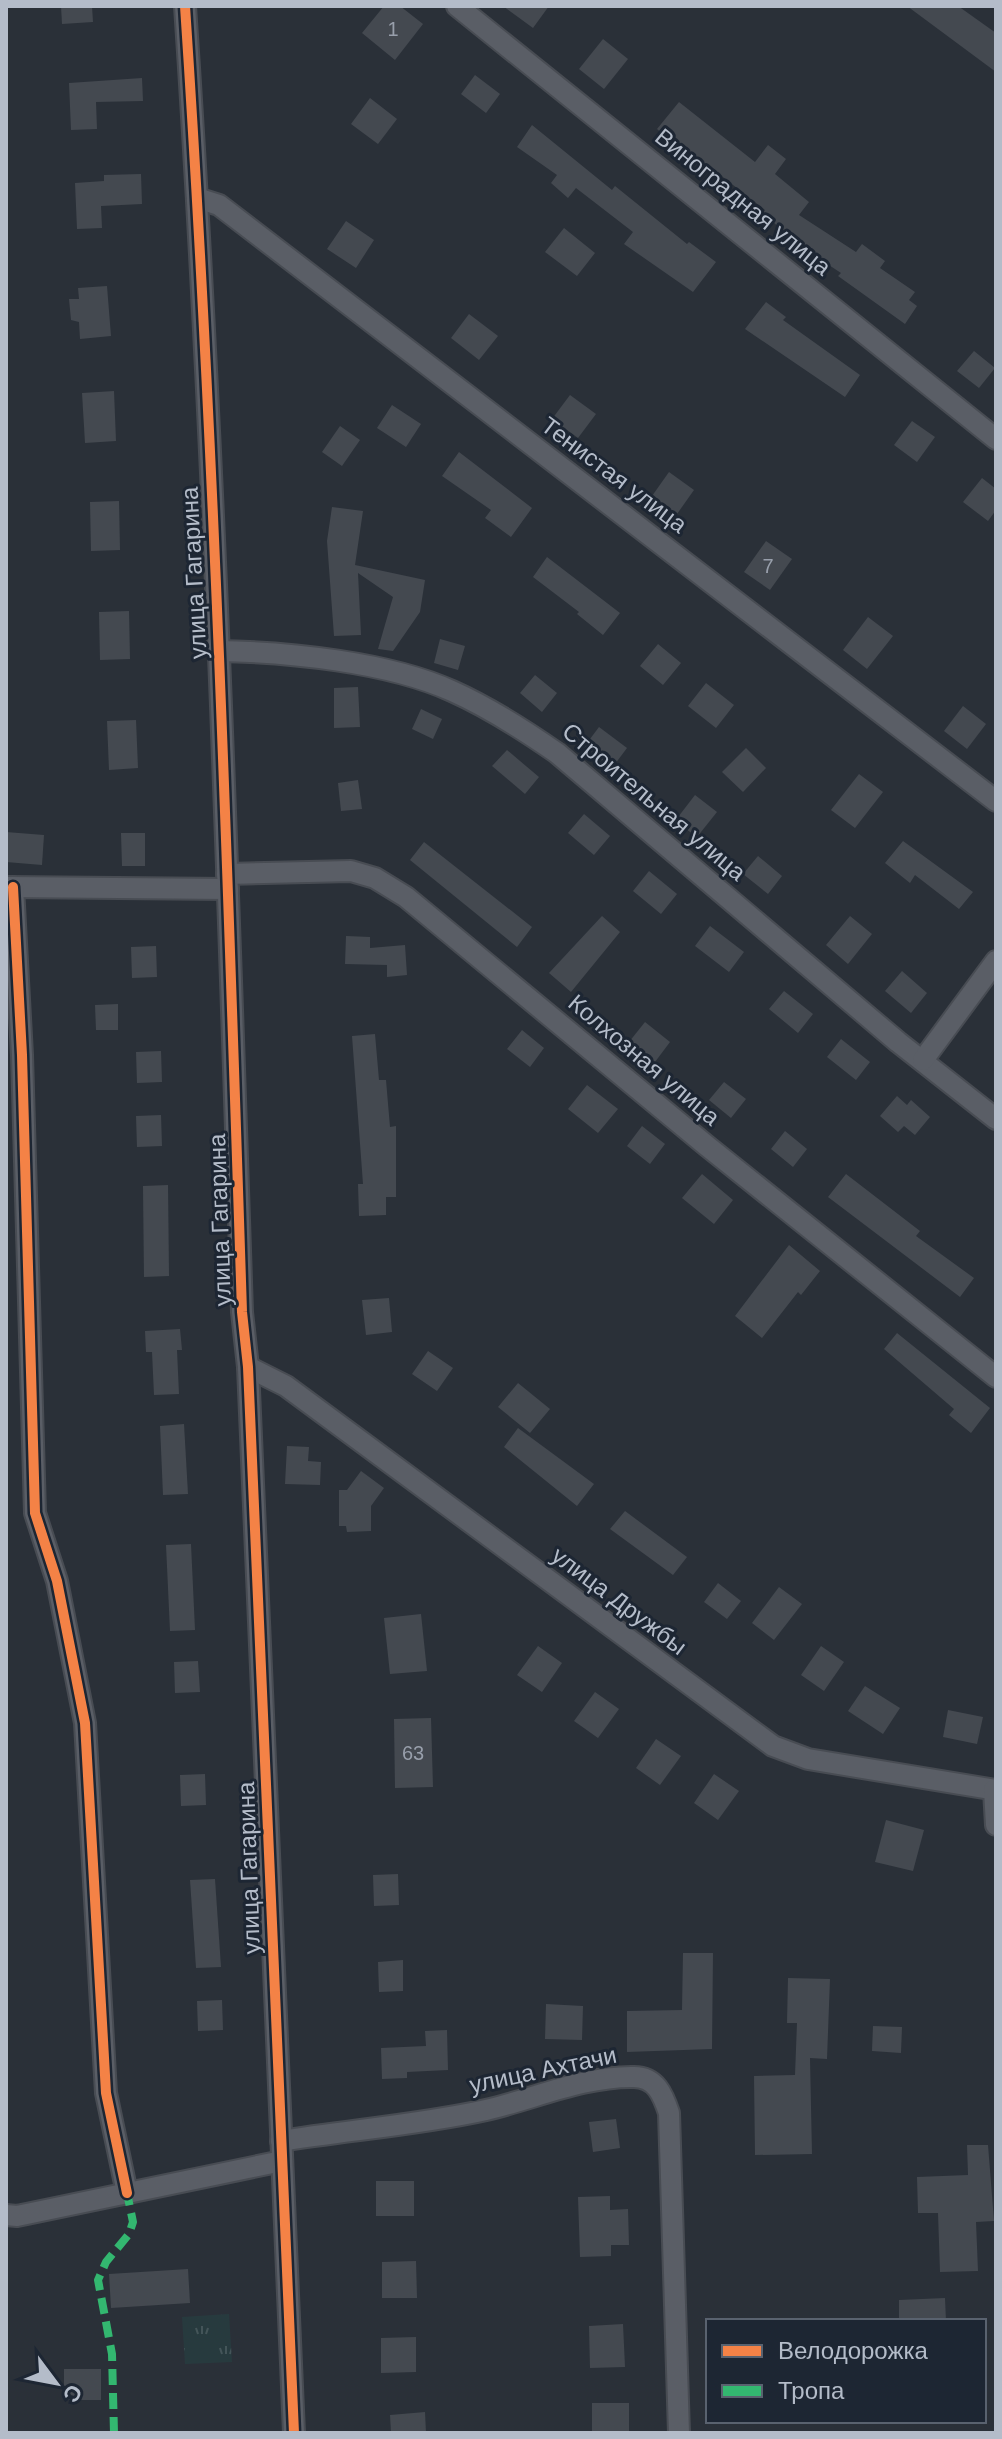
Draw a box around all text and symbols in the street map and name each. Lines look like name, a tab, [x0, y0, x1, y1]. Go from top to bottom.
house number: 1	[387, 18, 399, 40]
street label: Виноградная улица	[650, 123, 837, 281]
street label: Тенистая улица	[536, 411, 693, 538]
street label: улица Гагарина	[175, 486, 211, 660]
house number: 7	[762, 555, 774, 577]
street label: Строительная улица	[557, 717, 752, 886]
street label: Колхозная улица	[563, 989, 726, 1131]
street label: улица Гагарина	[203, 1133, 236, 1307]
street label: улица Дружбы	[547, 1541, 692, 1660]
house number: 63	[402, 1742, 424, 1764]
street label: улица Гагарина	[232, 1781, 265, 1955]
street label: улица Ахтачи	[467, 2041, 619, 2098]
legend	[706, 2319, 986, 2423]
text: Велодорожка	[778, 2337, 929, 2364]
north arrow	[16, 2343, 96, 2423]
text: Тропа	[778, 2377, 845, 2404]
text: С	[58, 2380, 87, 2407]

